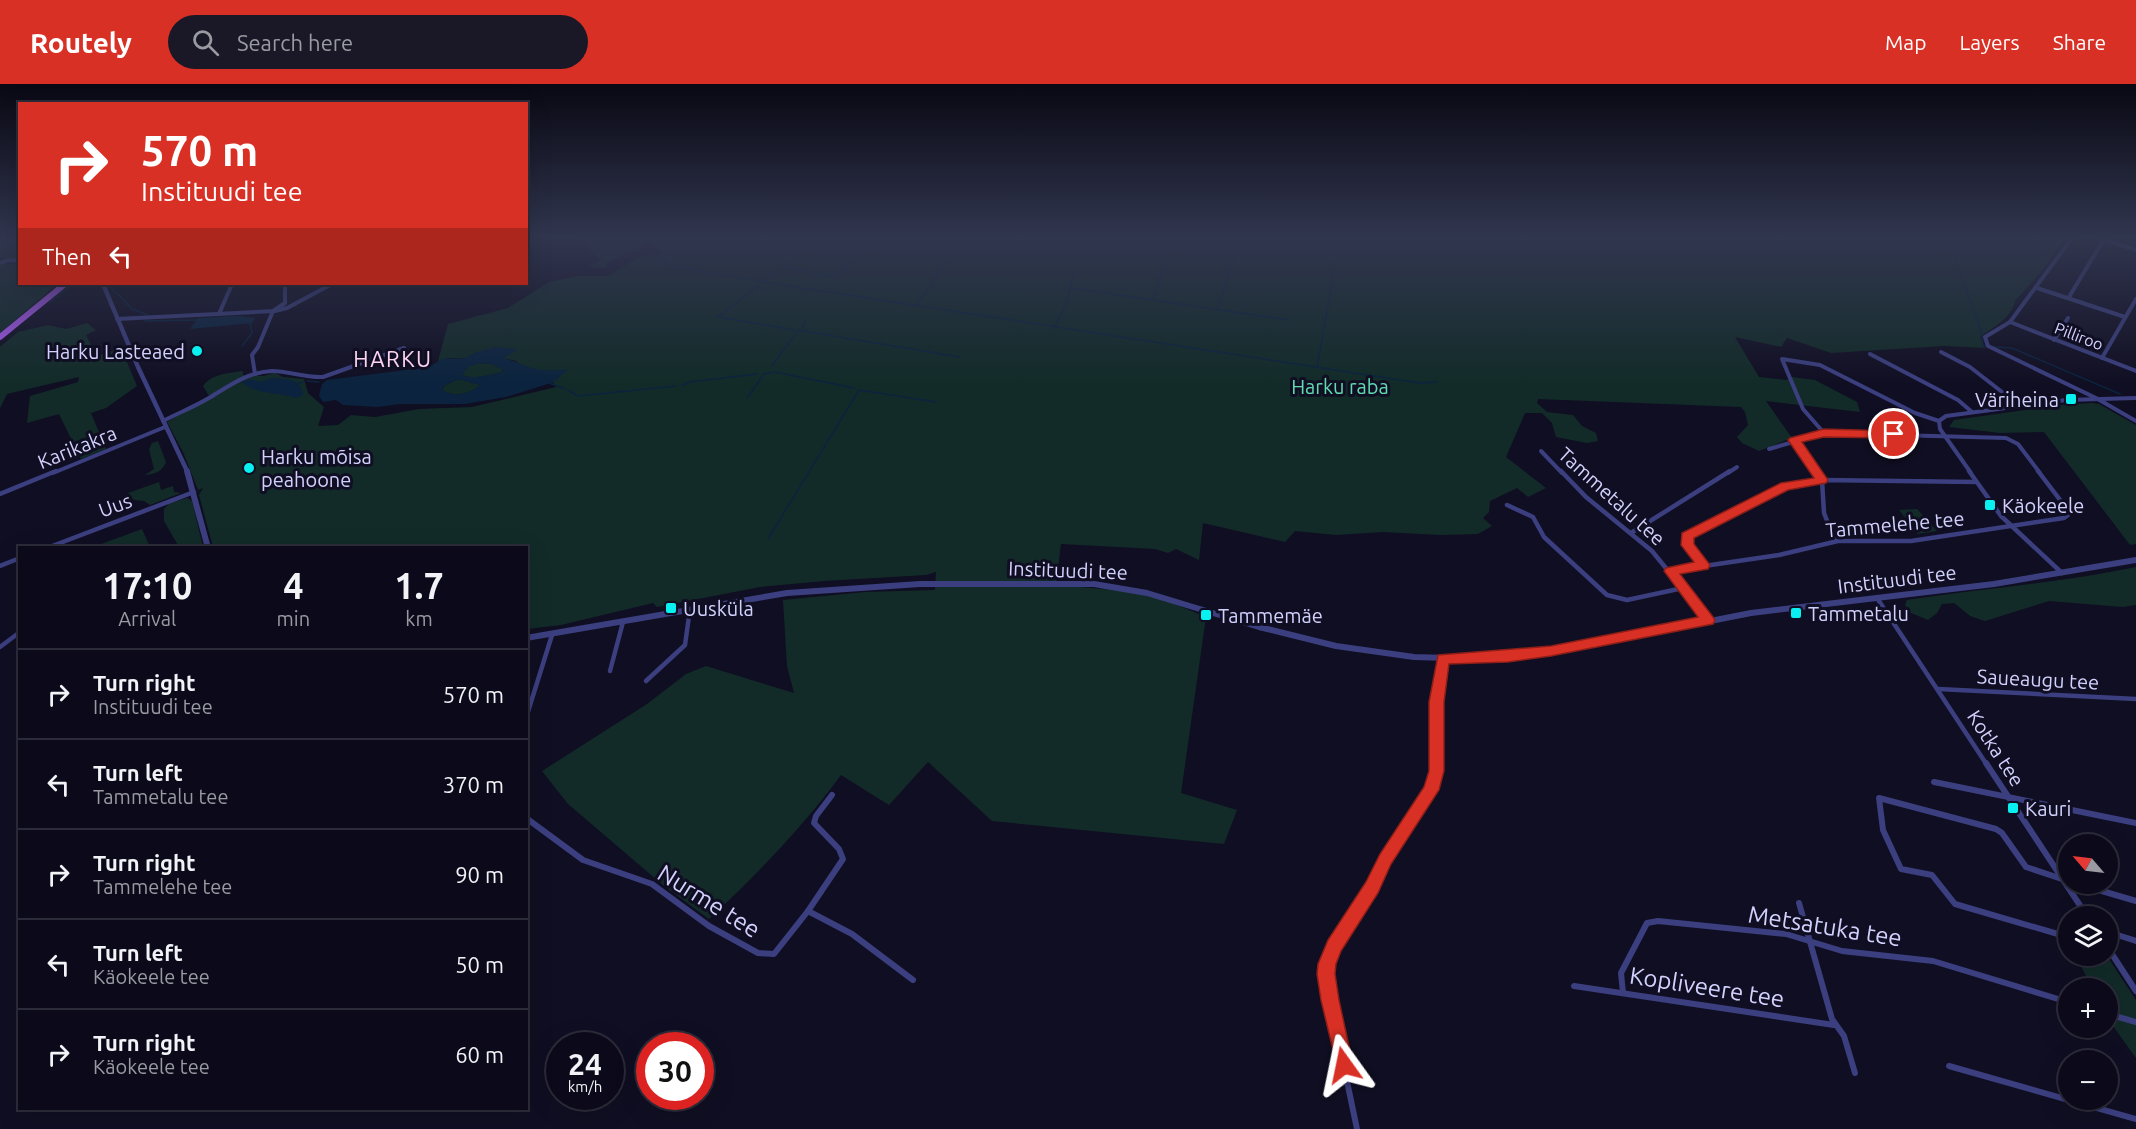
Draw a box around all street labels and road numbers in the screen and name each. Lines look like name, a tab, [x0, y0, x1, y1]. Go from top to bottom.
street label: Pilliroo	[2052, 319, 2106, 353]
street label: Karikakra	[34, 421, 120, 473]
street label: Tammetalu tee	[1554, 442, 1670, 550]
street label: Uus	[95, 488, 135, 522]
street label: Tammelehe tee	[1825, 506, 1965, 542]
street label: Instituudi tee	[1008, 556, 1128, 584]
street label: Instituudi tee	[1836, 560, 1958, 598]
street label: Saueaugu tee	[1976, 664, 2100, 694]
street label: Kotka tee	[1963, 706, 2029, 790]
street label: Nurme tee	[653, 859, 765, 943]
street label: Metsatuka tee	[1746, 901, 1904, 951]
street label: Kopliveere tee	[1628, 961, 1786, 1013]

